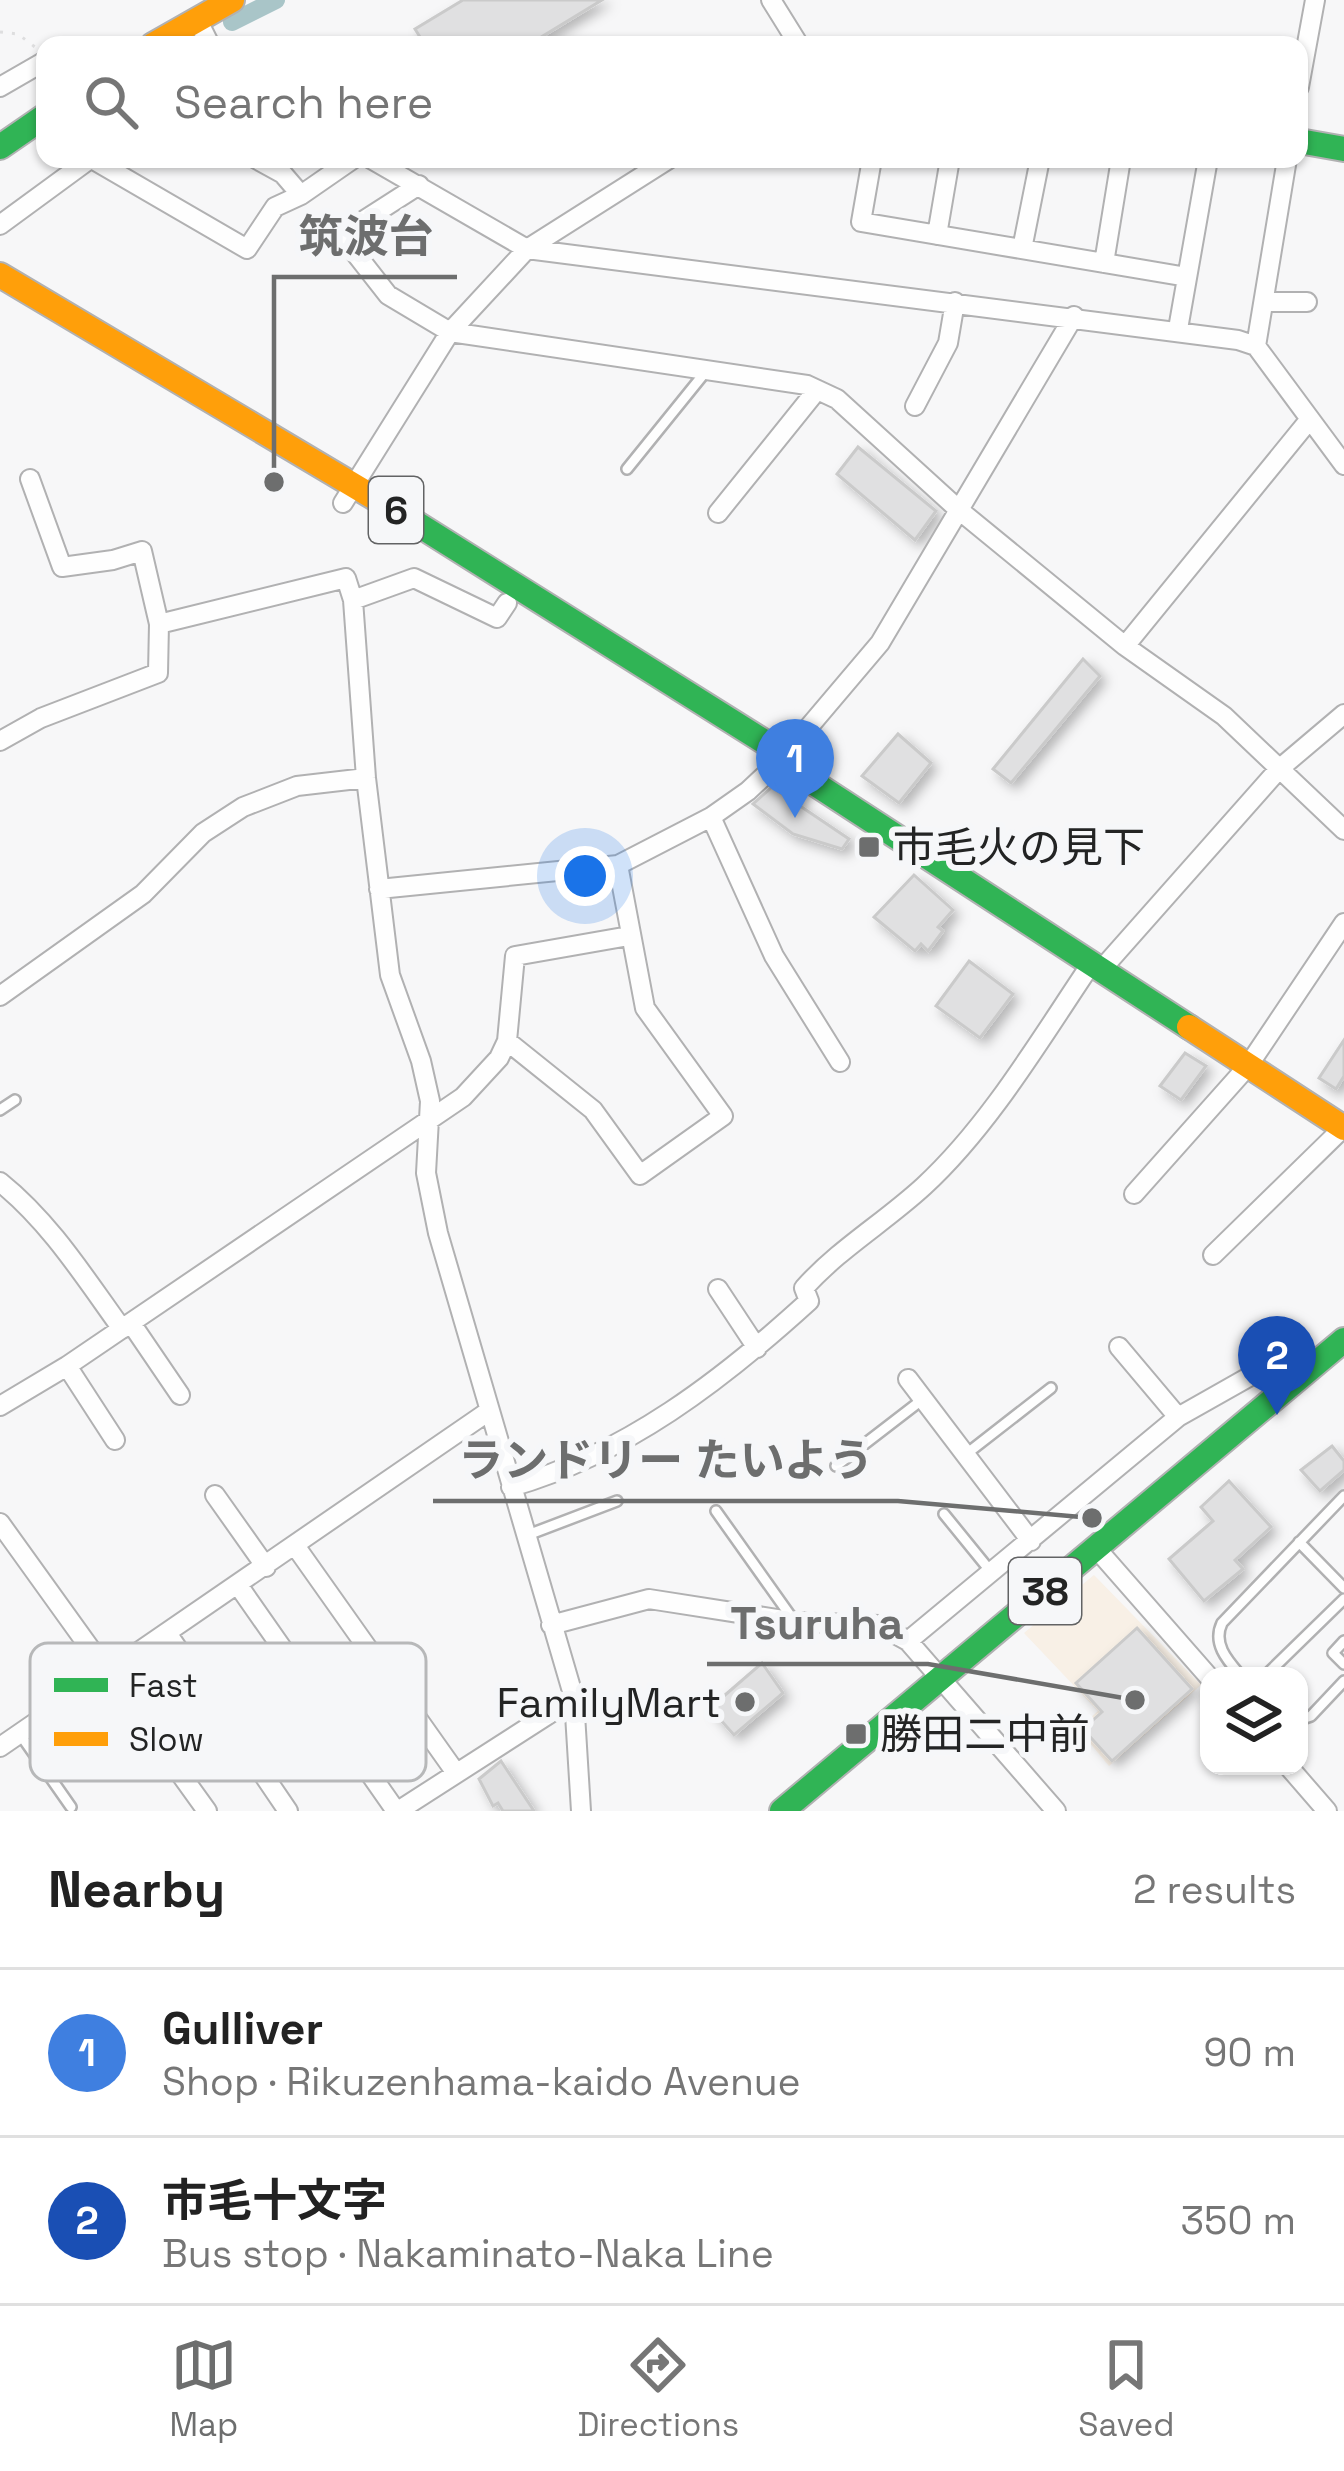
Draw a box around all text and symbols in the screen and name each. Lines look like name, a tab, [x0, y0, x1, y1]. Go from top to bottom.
search box	[36, 36, 1308, 168]
icon: search	[78, 69, 144, 135]
text: Search here	[174, 74, 433, 131]
callout: 筑波台	[274, 196, 457, 277]
text: 筑波台	[298, 208, 434, 265]
road number: 6	[369, 477, 423, 543]
pin: 1	[756, 719, 834, 818]
place label: 市毛火の見下	[893, 821, 1145, 874]
marker: 市毛火の見下	[856, 834, 882, 860]
your location	[555, 846, 615, 906]
pin: 2	[1238, 1316, 1316, 1415]
callout: ランドリー たいよう	[433, 1420, 898, 1501]
text: ランドリー たいよう	[458, 1432, 874, 1489]
road number: 38	[1009, 1558, 1081, 1624]
callout: Tsuruha	[707, 1583, 928, 1664]
text: Tsuruha	[730, 1595, 904, 1652]
legend	[30, 1643, 426, 1781]
text: Fast	[129, 1665, 198, 1707]
map controls	[1200, 1667, 1308, 1775]
button: layers	[1200, 1667, 1308, 1775]
place label: FamilyMart	[496, 1676, 721, 1729]
marker: FamilyMart	[732, 1689, 758, 1715]
place label: 勝田二中前	[880, 1708, 1090, 1761]
text: Slow	[129, 1719, 204, 1761]
marker: 勝田二中前	[843, 1721, 869, 1747]
text: Nearby	[48, 1857, 225, 1922]
text: 2 results	[1133, 1865, 1296, 1914]
text: Gulliver	[162, 2000, 323, 2057]
text: 1	[78, 2028, 96, 2077]
text: 90 m	[1204, 2028, 1296, 2077]
text: Shop · Rikuzenhama-kaido Avenue	[162, 2057, 801, 2106]
text: 市毛十文字	[162, 2172, 387, 2229]
text: 2	[75, 2196, 99, 2245]
text: 350 m	[1181, 2196, 1296, 2245]
text: Bus stop · Nakaminato-Naka Line	[162, 2229, 774, 2278]
tab: Map	[170, 2332, 238, 2446]
tab: Directions	[577, 2332, 739, 2446]
tab: Saved	[1078, 2332, 1174, 2446]

